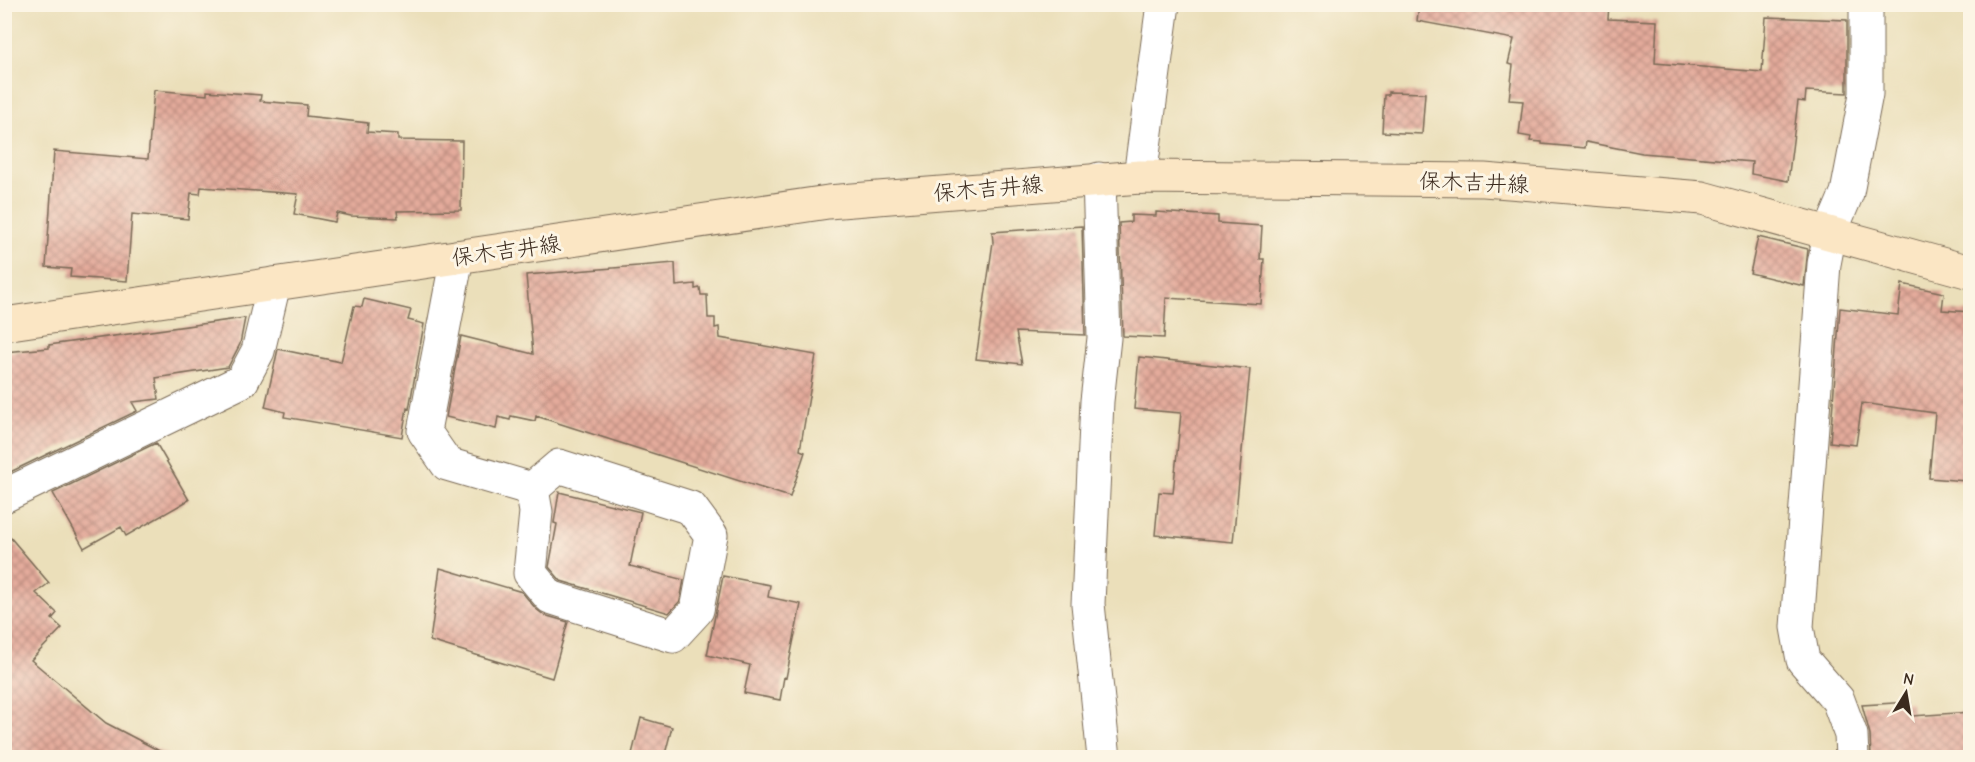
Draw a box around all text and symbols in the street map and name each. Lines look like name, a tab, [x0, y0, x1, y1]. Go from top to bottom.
street label: 保木吉井線	[1419, 168, 1529, 198]
street label: 保木吉井線	[932, 171, 1044, 207]
street label: 保木吉井線	[450, 230, 562, 272]
north arrow	[1876, 663, 1936, 723]
text: N	[1902, 669, 1916, 689]

